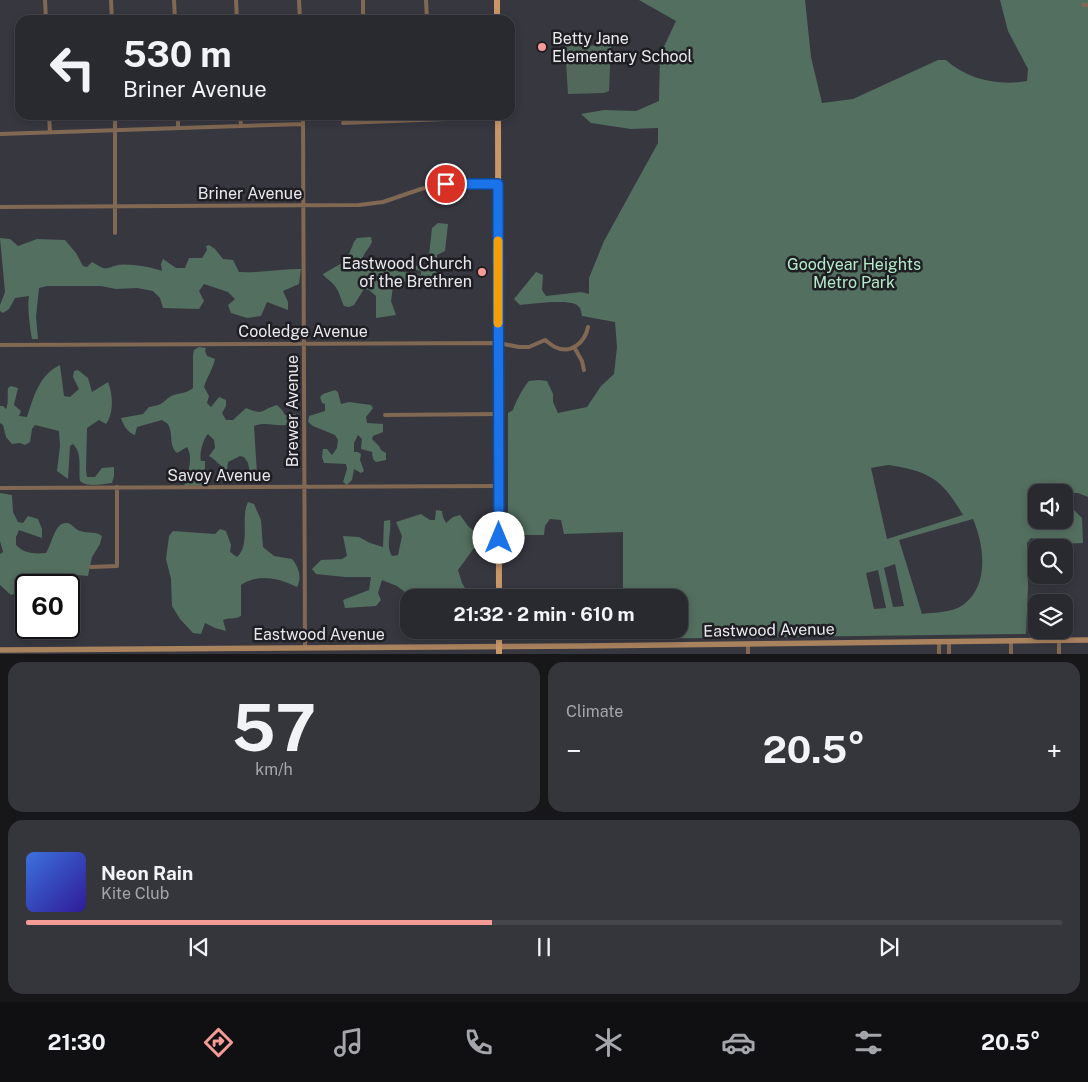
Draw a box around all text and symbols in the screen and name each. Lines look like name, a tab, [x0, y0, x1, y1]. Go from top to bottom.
place label: Betty Jane Elementary School	[552, 29, 693, 66]
text: 530 m	[123, 34, 232, 75]
icon: left	[40, 35, 105, 100]
marker: Betty Jane Elementary School	[536, 41, 548, 53]
text: Briner Avenue	[123, 76, 267, 102]
pin	[425, 163, 467, 205]
icon: arrive	[432, 170, 460, 198]
street label: Briner Avenue	[198, 184, 302, 203]
place label: Eastwood Church of the Brethren	[342, 254, 472, 291]
park label: Goodyear Heights Metro Park	[787, 255, 921, 292]
marker: Eastwood Church of the Brethren	[476, 266, 488, 278]
street label: Cooledge Avenue	[238, 322, 368, 341]
street label: Brewer Avenue	[283, 355, 302, 467]
street label: Savoy Avenue	[167, 466, 271, 485]
map controls	[1028, 484, 1073, 639]
button: sound	[1028, 484, 1073, 529]
position arrow	[472, 511, 524, 563]
button: search	[1028, 539, 1073, 584]
speed limit sign: 60	[15, 574, 80, 639]
button: layers	[1028, 594, 1073, 639]
text: 21:32 · 2 min · 610 m	[454, 603, 634, 625]
street label: Eastwood Avenue	[703, 619, 835, 641]
street label: Eastwood Avenue	[253, 625, 385, 644]
text: 57	[232, 689, 316, 766]
text: Climate	[566, 702, 623, 721]
text: 20.5°	[763, 727, 865, 772]
text: −	[566, 734, 582, 767]
text: +	[1046, 734, 1062, 767]
text: km/h	[255, 760, 293, 779]
text: Neon Rain	[101, 862, 193, 884]
text: Kite Club	[101, 884, 169, 903]
icon: previous	[185, 933, 213, 961]
icon: pause	[530, 933, 558, 961]
icon: next	[875, 933, 903, 961]
icon: directions	[201, 1025, 236, 1060]
icon: music	[331, 1025, 366, 1060]
icon: phone	[461, 1025, 496, 1060]
icon: climate	[591, 1025, 626, 1060]
icon: car	[721, 1025, 756, 1060]
icon: filters	[851, 1025, 886, 1060]
text: 21:30	[48, 1029, 106, 1055]
text: 20.5°	[981, 1029, 1040, 1055]

